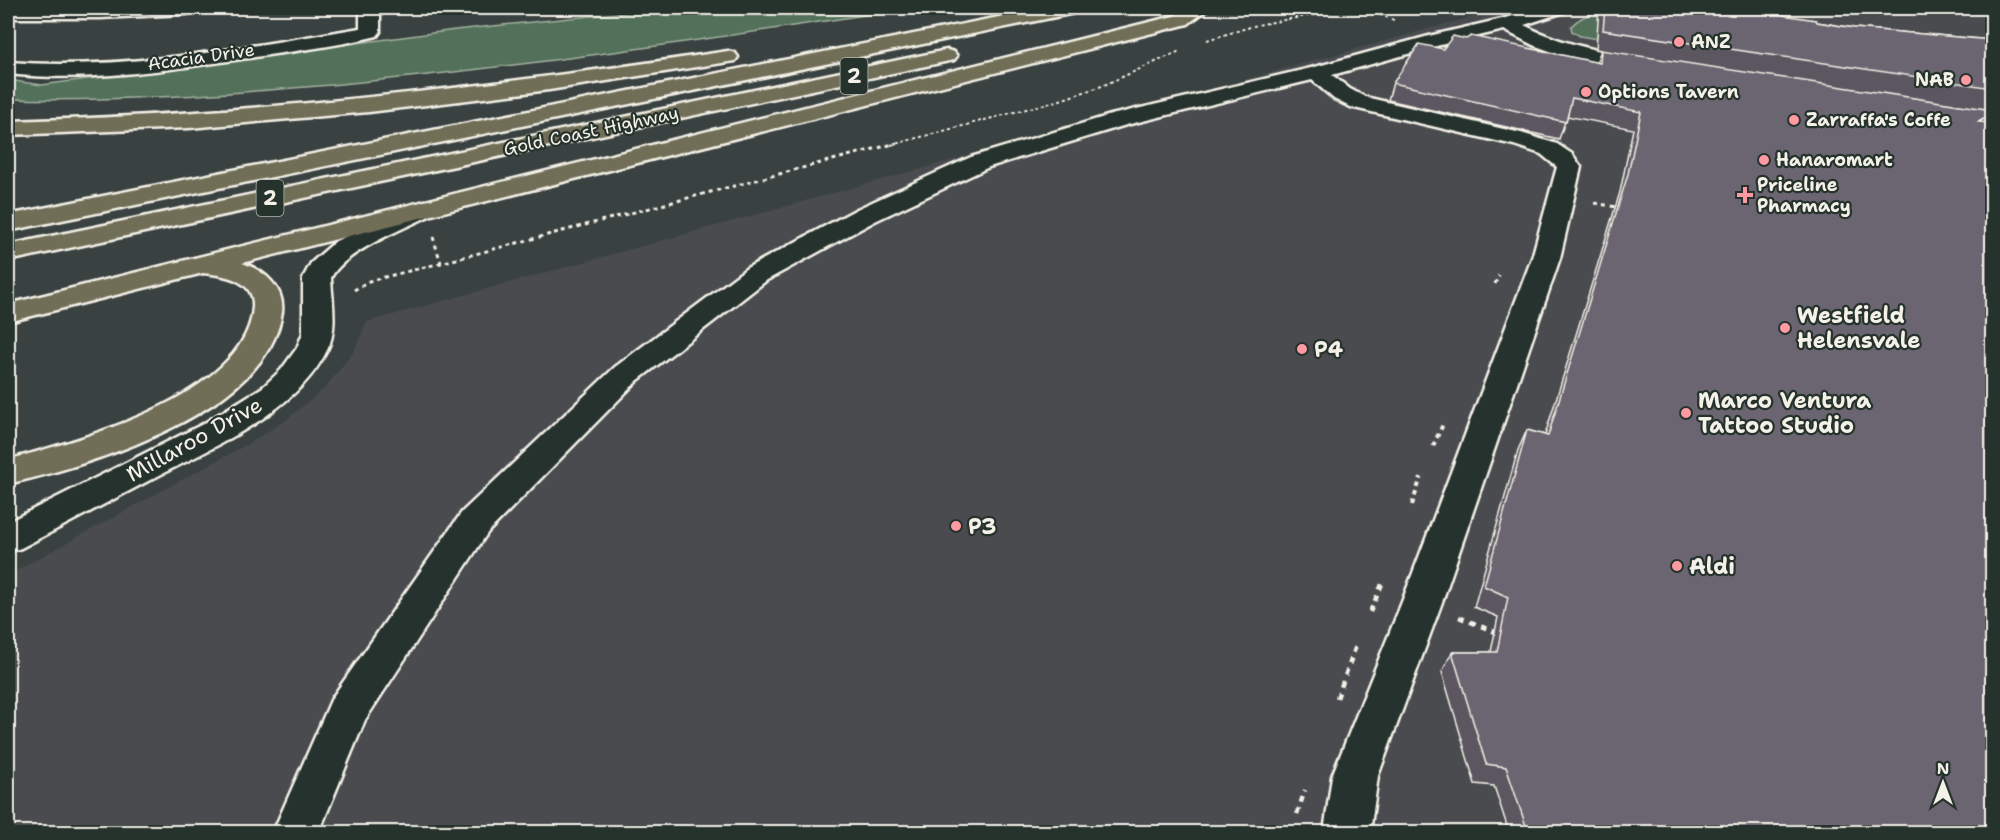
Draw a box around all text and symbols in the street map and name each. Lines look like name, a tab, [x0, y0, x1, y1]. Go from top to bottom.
place label: ANZ	[1691, 30, 1731, 54]
marker: ANZ	[1672, 35, 1686, 49]
street label: Acacia Drive	[146, 38, 256, 76]
road number: 2	[840, 58, 868, 94]
place label: NAB	[1915, 68, 1954, 92]
marker: NAB	[1959, 73, 1973, 87]
place label: Options Tavern	[1598, 80, 1739, 104]
marker: Options Tavern	[1579, 85, 1593, 99]
street label: Gold Coast Highway	[501, 101, 681, 161]
place label: Zarraffa's Coffe	[1806, 108, 1951, 132]
marker: Zarraffa's Coffe	[1787, 113, 1801, 127]
place label: Hanaromart	[1776, 148, 1893, 172]
marker: Hanaromart	[1757, 153, 1771, 167]
place label: Priceline Pharmacy	[1757, 173, 1851, 218]
road number: 2	[256, 180, 284, 216]
marker: Priceline Pharmacy	[1738, 188, 1752, 202]
place label: Westfield Helensvale	[1797, 301, 1920, 355]
marker: Westfield Helensvale	[1778, 321, 1792, 335]
place label: P4	[1314, 335, 1344, 364]
marker: P4	[1295, 342, 1309, 356]
place label: Marco Ventura Tattoo Studio	[1698, 386, 1871, 440]
street label: Millaroo Drive	[121, 390, 267, 489]
marker: Marco Ventura Tattoo Studio	[1679, 406, 1693, 420]
place label: P3	[968, 512, 997, 541]
marker: P3	[949, 519, 963, 533]
place label: Aldi	[1689, 552, 1735, 581]
marker: Aldi	[1670, 559, 1684, 573]
north arrow	[1913, 753, 1973, 813]
text: N	[1937, 758, 1949, 779]

